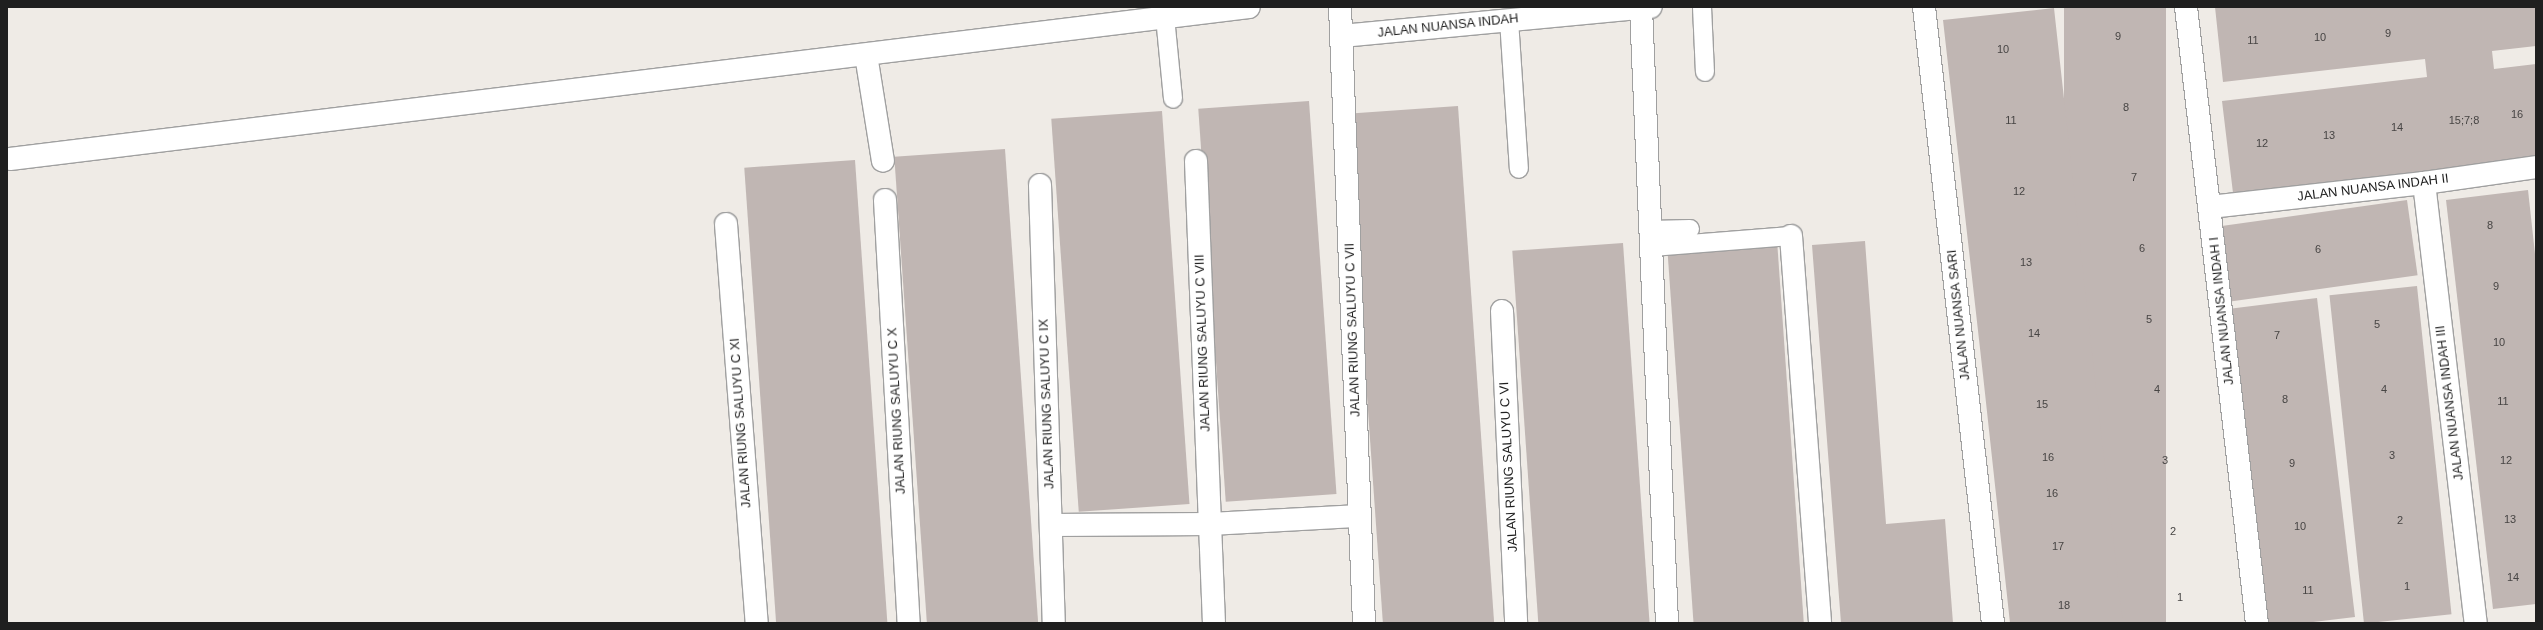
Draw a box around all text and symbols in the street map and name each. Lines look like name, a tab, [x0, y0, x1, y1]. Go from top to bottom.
street label: JALAN NUANSA INDAH	[1376, 11, 1520, 41]
house number: 9	[2385, 26, 2391, 40]
house number: 9	[2115, 29, 2121, 43]
house number: 10	[2314, 30, 2326, 44]
house number: 11	[2247, 33, 2259, 47]
house number: 10	[1997, 42, 2009, 56]
house number: 8	[2123, 100, 2129, 114]
house number: 16	[2511, 107, 2523, 121]
house number: 11	[2005, 113, 2017, 127]
house number: 15;7;8	[2449, 113, 2479, 127]
house number: 14	[2391, 120, 2403, 134]
house number: 13	[2323, 128, 2335, 142]
house number: 12	[2256, 136, 2268, 150]
house number: 7	[2131, 170, 2137, 184]
street label: JALAN NUANSA INDAH II	[2296, 171, 2450, 205]
house number: 12	[2013, 184, 2025, 198]
house number: 8	[2487, 218, 2493, 232]
street label: JALAN NUANSA INDAH I	[2206, 236, 2238, 386]
house number: 6	[2139, 241, 2145, 255]
house number: 6	[2315, 242, 2321, 256]
street label: JALAN RIUNG SALUYU C VII	[1342, 243, 1364, 417]
street label: JALAN NUANSA SARI	[1944, 248, 1974, 382]
street label: JALAN RIUNG SALUYU C VIII	[1192, 254, 1214, 432]
house number: 13	[2020, 255, 2032, 269]
house number: 9	[2493, 279, 2499, 293]
house number: 5	[2146, 312, 2152, 326]
house number: 5	[2374, 317, 2380, 331]
street label: JALAN RIUNG SALUYU C IX	[1036, 319, 1058, 489]
street label: JALAN NUANSA INDAH III	[2433, 324, 2467, 482]
house number: 14	[2028, 326, 2040, 340]
street label: JALAN RIUNG SALUYU C X	[885, 327, 909, 495]
house number: 7	[2274, 328, 2280, 342]
house number: 10	[2493, 335, 2505, 349]
street label: JALAN RIUNG SALUYU C XI	[727, 337, 755, 509]
street label: JALAN RIUNG SALUYU C VI	[1497, 381, 1521, 553]
house number: 4	[2154, 382, 2160, 396]
house number: 4	[2381, 382, 2387, 396]
house number: 8	[2282, 392, 2288, 406]
house number: 11	[2497, 394, 2509, 408]
house number: 15	[2036, 397, 2048, 411]
house number: 3	[2389, 448, 2395, 462]
house number: 16	[2042, 450, 2054, 464]
house number: 3	[2162, 453, 2168, 467]
house number: 12	[2500, 453, 2512, 467]
house number: 9	[2289, 456, 2295, 470]
house number: 16	[2046, 486, 2058, 500]
house number: 13	[2504, 512, 2516, 526]
house number: 2	[2397, 513, 2403, 527]
house number: 10	[2294, 519, 2306, 533]
house number: 2	[2170, 524, 2176, 538]
house number: 17	[2052, 539, 2064, 553]
house number: 14	[2507, 570, 2519, 584]
house number: 1	[2404, 579, 2410, 593]
house number: 11	[2302, 583, 2314, 597]
house number: 1	[2177, 590, 2183, 604]
house number: 18	[2058, 598, 2070, 612]

